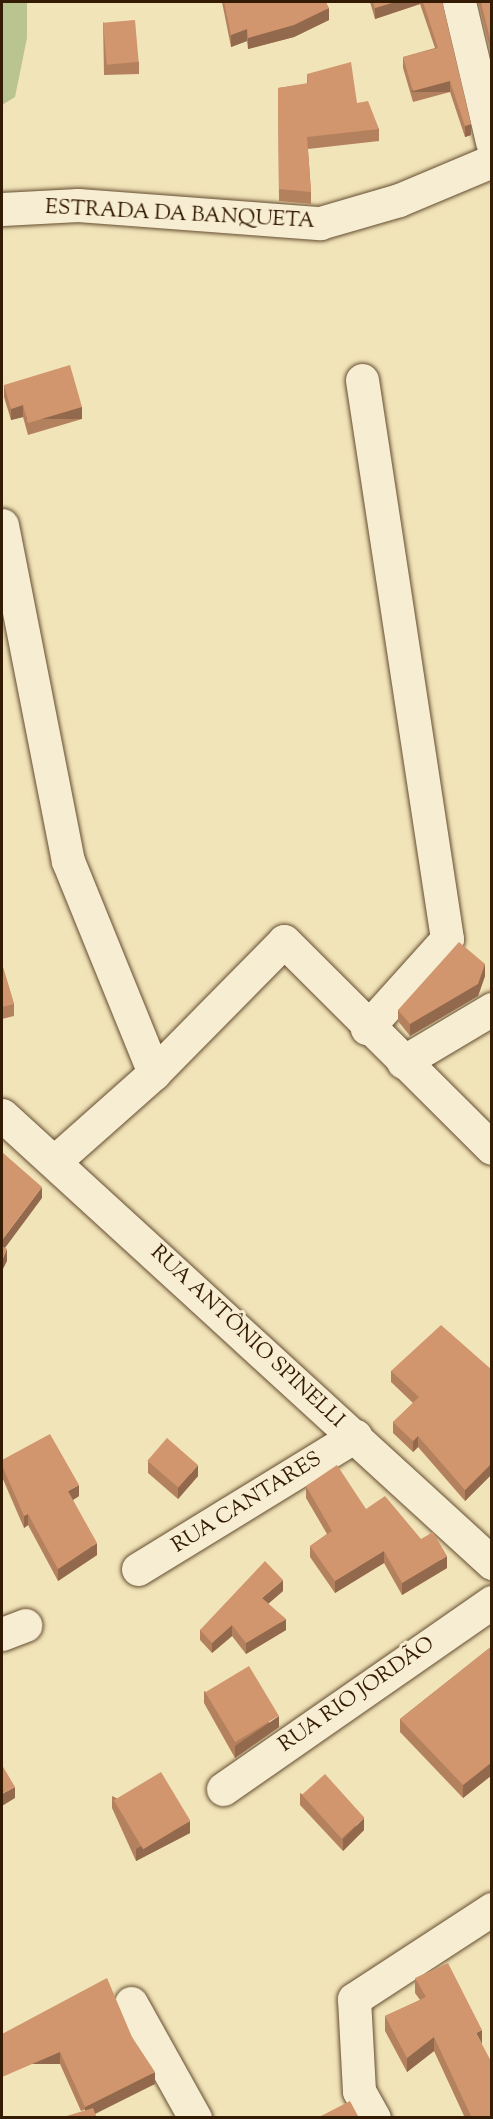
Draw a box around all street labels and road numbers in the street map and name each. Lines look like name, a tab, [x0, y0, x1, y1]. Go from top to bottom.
street label: ESTRADA DA BANQUETA	[44, 195, 316, 235]
street label: RUA ANTÔNIO SPINELLI	[145, 1240, 349, 1434]
street label: RUA CANTARES	[168, 1447, 326, 1559]
street label: RUA RIO JORDÃO	[274, 1632, 440, 1758]

